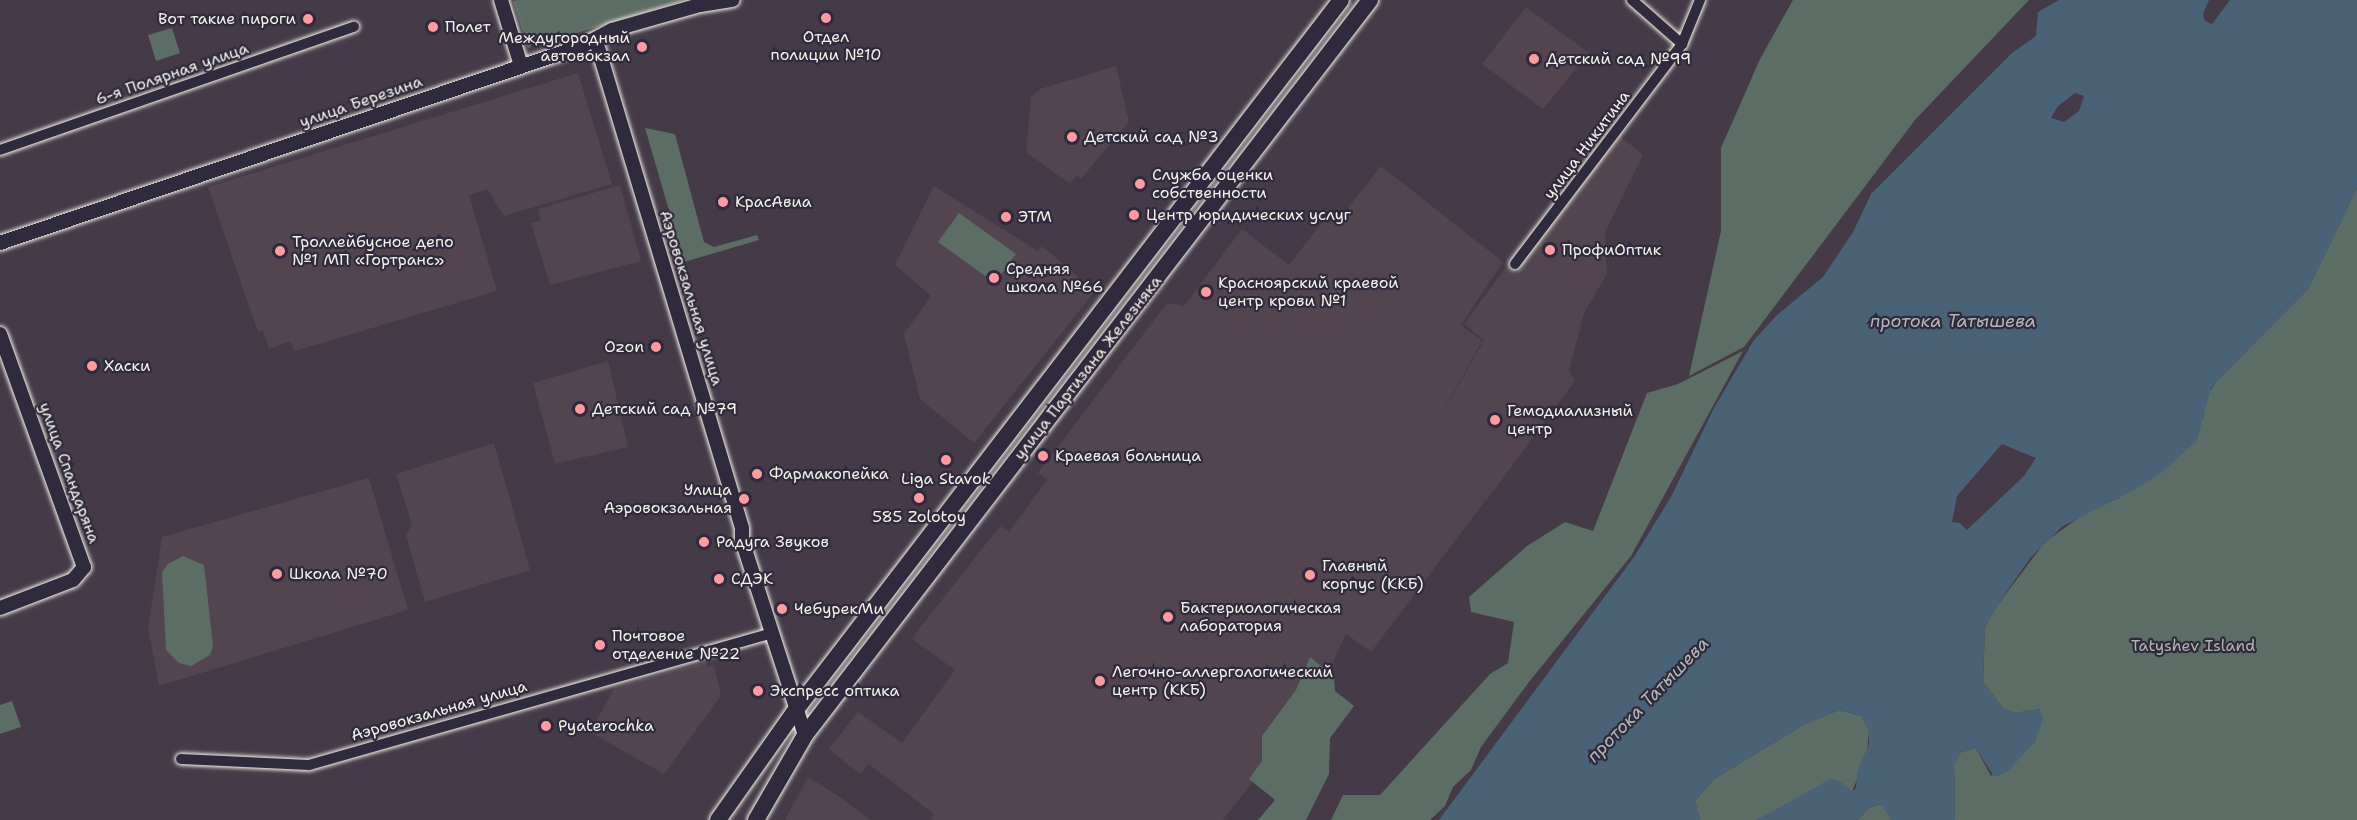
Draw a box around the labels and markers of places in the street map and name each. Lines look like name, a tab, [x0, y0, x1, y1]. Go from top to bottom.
place label: Вот такие пироги	[158, 9, 296, 29]
marker: Отдел полиции №10	[819, 11, 833, 25]
marker: Вот такие пироги	[301, 12, 315, 26]
place label: Полет	[445, 17, 491, 37]
marker: Полет	[426, 20, 440, 34]
place label: Отдел полиции №10	[771, 27, 881, 65]
place label: Междугородный автовокзал	[499, 28, 630, 66]
marker: Междугородный автовокзал	[635, 40, 649, 54]
place label: Детский сад №99	[1546, 49, 1691, 69]
marker: Детский сад №99	[1527, 52, 1541, 66]
place label: Детский сад №3	[1084, 127, 1219, 147]
marker: Детский сад №3	[1065, 130, 1079, 144]
place label: Служба оценки собственности	[1152, 165, 1273, 203]
marker: Служба оценки собственности	[1133, 177, 1147, 191]
place label: КрасАвиа	[735, 192, 812, 212]
marker: КрасАвиа	[716, 195, 730, 209]
place label: Центр юридических услуг	[1146, 205, 1351, 225]
place label: ЭТМ	[1018, 207, 1052, 227]
marker: Центр юридических услуг	[1127, 208, 1141, 222]
marker: ЭТМ	[999, 210, 1013, 224]
place label: Троллейбусное депо №1 МП «Гортранс»	[292, 232, 454, 270]
place label: ПрофиОптик	[1562, 240, 1661, 260]
marker: ПрофиОптик	[1543, 243, 1557, 257]
marker: Троллейбусное депо №1 МП «Гортранс»	[273, 244, 287, 258]
place label: Средняя школа №66	[1006, 259, 1103, 297]
marker: Средняя школа №66	[987, 271, 1001, 285]
place label: Красноярский краевой центр крови №1	[1218, 273, 1399, 311]
marker: Красноярский краевой центр крови №1	[1199, 285, 1213, 299]
place label: Ozon	[604, 337, 644, 357]
marker: Ozon	[649, 340, 663, 354]
place label: Хаски	[104, 356, 150, 376]
marker: Хаски	[85, 359, 99, 373]
place label: Детский сад №79	[592, 399, 737, 419]
place label: Гемодиализный центр	[1507, 401, 1633, 439]
marker: Детский сад №79	[573, 402, 587, 416]
marker: Гемодиализный центр	[1488, 413, 1502, 427]
place label: Краевая больница	[1055, 446, 1201, 466]
marker: Краевая больница	[1036, 449, 1050, 463]
marker: Liga Stavok	[939, 453, 953, 467]
place label: Фармакопейка	[769, 464, 889, 484]
marker: Фармакопейка	[750, 467, 764, 481]
place label: Liga Stavok	[901, 469, 991, 489]
place label: Улица Аэровокзальная	[603, 480, 732, 518]
marker: 585 Zolotoy	[912, 491, 926, 505]
marker: Улица Аэровокзальная	[737, 492, 751, 506]
place label: 585 Zolotoy	[872, 507, 966, 527]
place label: Радуга Звуков	[716, 532, 829, 552]
marker: Радуга Звуков	[697, 535, 711, 549]
place label: Главный корпус (ККБ)	[1322, 556, 1424, 594]
place label: Школа №70	[289, 564, 388, 584]
marker: Школа №70	[270, 567, 284, 581]
marker: Главный корпус (ККБ)	[1303, 568, 1317, 582]
place label: СДЭК	[731, 569, 773, 589]
marker: СДЭК	[712, 572, 726, 586]
place label: Бактериологическая лаборатория	[1180, 598, 1341, 636]
place label: ЧебурекМи	[794, 599, 884, 619]
marker: ЧебурекМи	[775, 602, 789, 616]
marker: Бактериологическая лаборатория	[1161, 610, 1175, 624]
place label: Почтовое отделение №22	[612, 626, 740, 664]
marker: Почтовое отделение №22	[593, 638, 607, 652]
place label: Легочно-аллергологический центр (ККБ)	[1112, 662, 1333, 700]
marker: Легочно-аллергологический центр (ККБ)	[1093, 674, 1107, 688]
place label: Экспресс оптика	[770, 681, 900, 701]
marker: Экспресс оптика	[751, 684, 765, 698]
place label: Pyaterochka	[558, 716, 654, 736]
marker: Pyaterochka	[539, 719, 553, 733]

